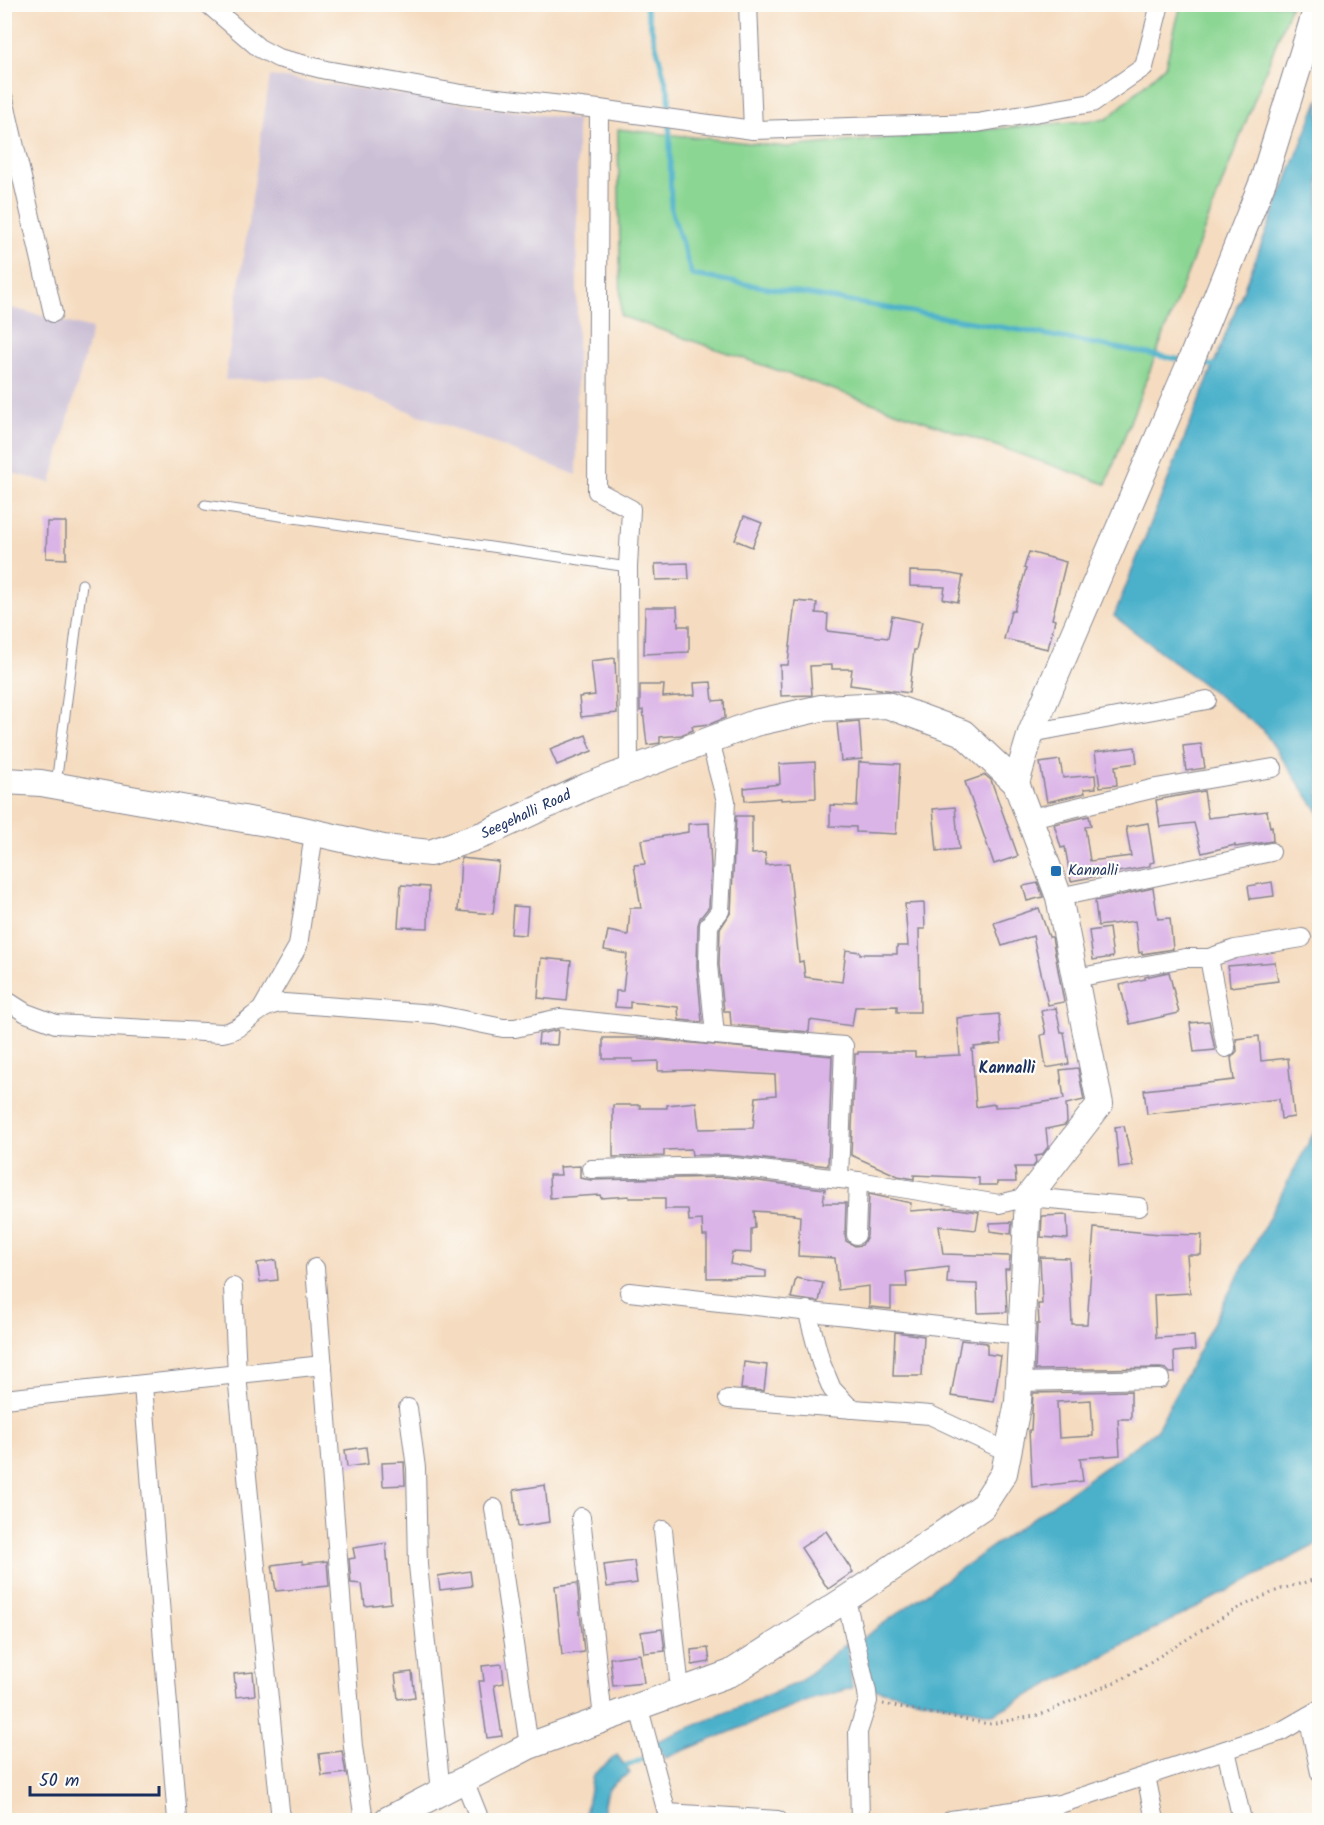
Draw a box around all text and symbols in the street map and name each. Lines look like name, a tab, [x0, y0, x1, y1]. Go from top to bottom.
street label: Seegehalli Road	[477, 783, 576, 846]
place label: Kannalli	[1068, 859, 1119, 883]
marker: Kannalli	[1049, 864, 1063, 878]
district label: Kannalli	[979, 1056, 1036, 1081]
scale bar	[30, 1759, 159, 1797]
text: 50 m	[39, 1767, 79, 1796]

